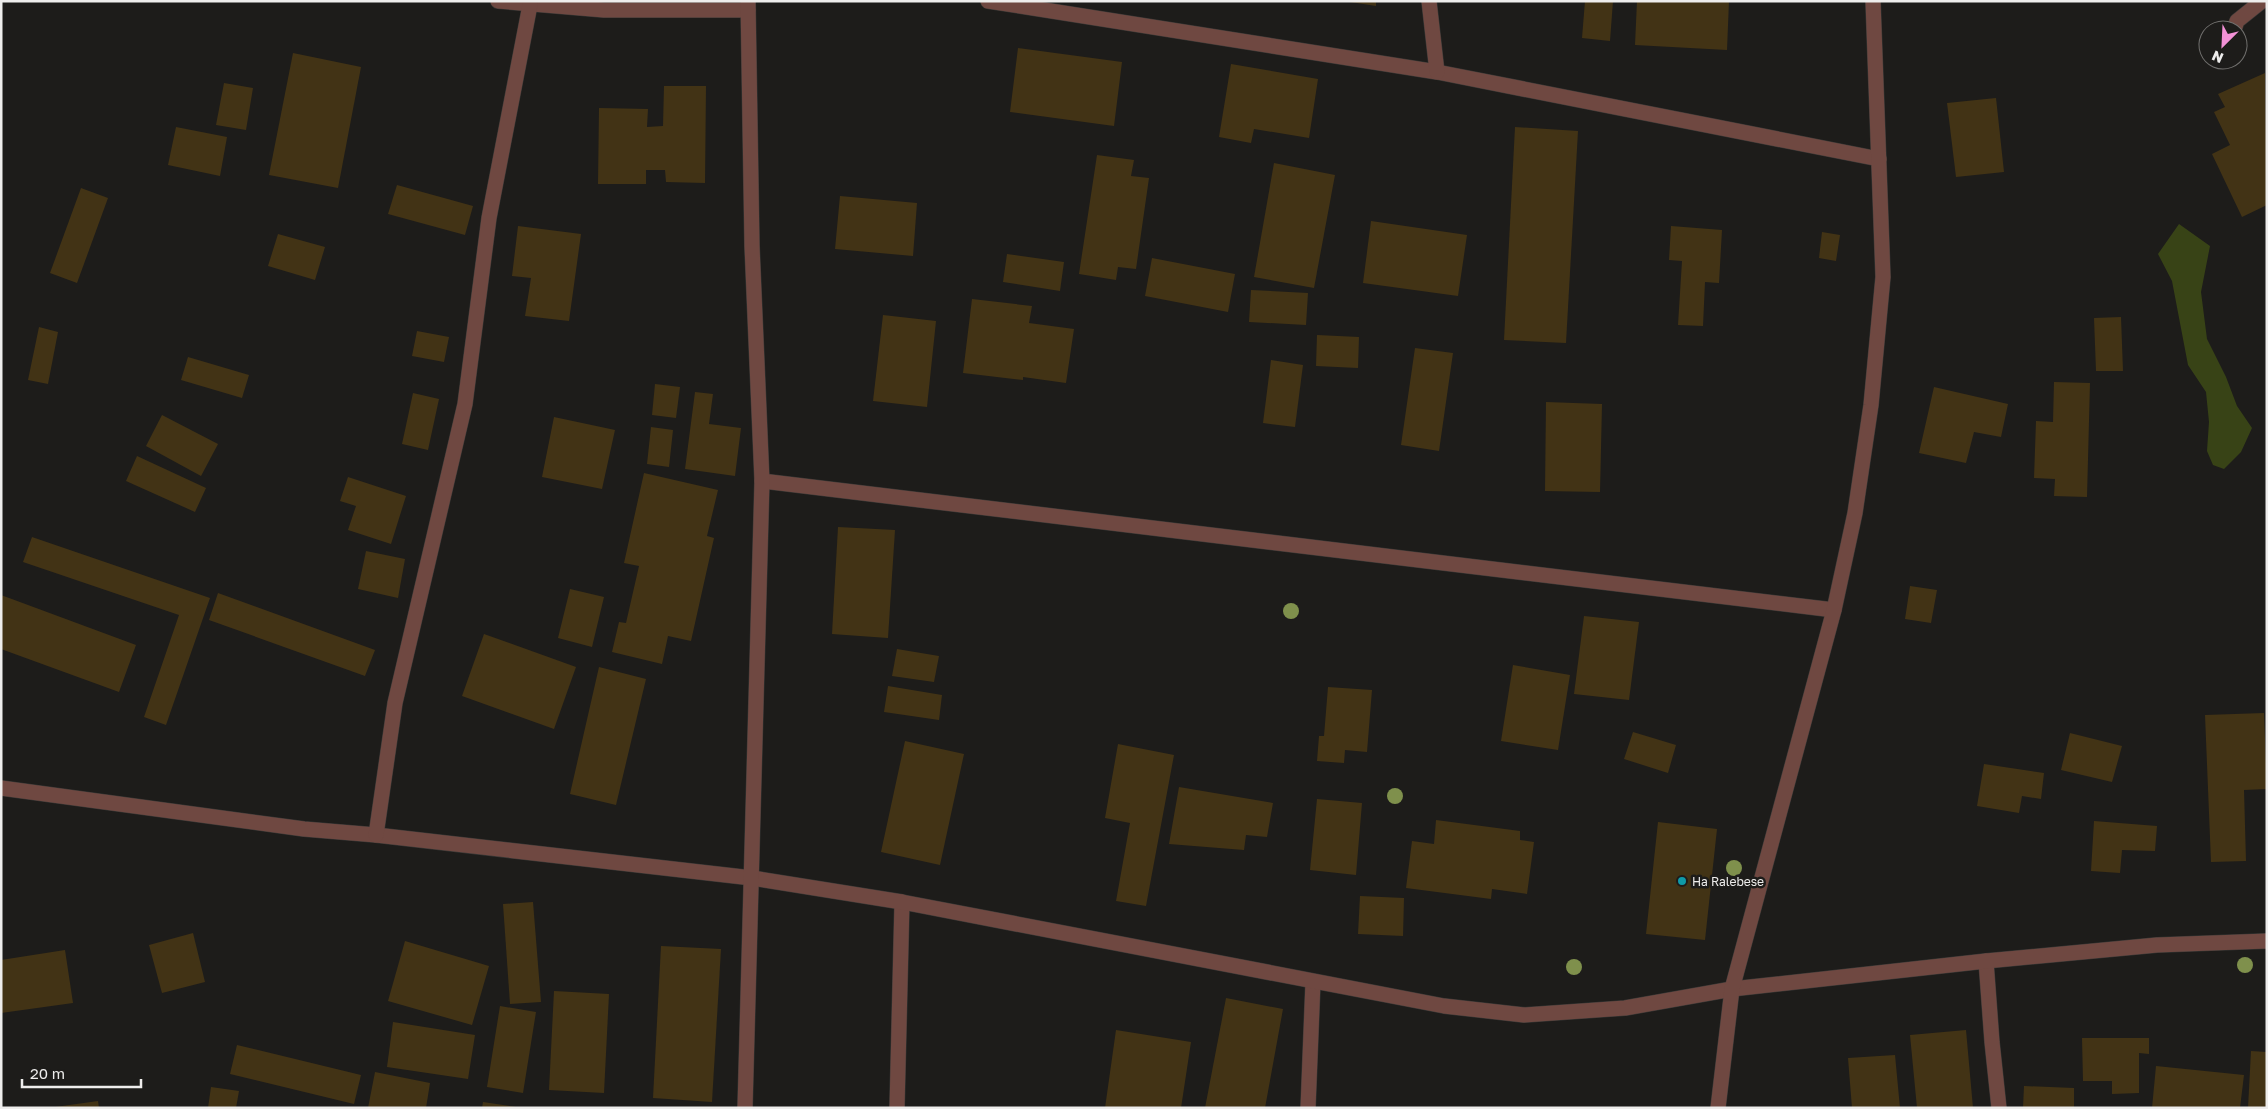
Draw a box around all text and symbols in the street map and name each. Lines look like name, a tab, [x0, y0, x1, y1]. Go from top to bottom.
north arrow	[2198, 20, 2248, 70]
text: N	[2209, 47, 2226, 67]
place label: Ha Ralebese	[1692, 874, 1764, 889]
marker: Ha Ralebese	[1676, 875, 1688, 887]
scale bar	[22, 1056, 141, 1088]
text: 20 m	[30, 1064, 65, 1082]

